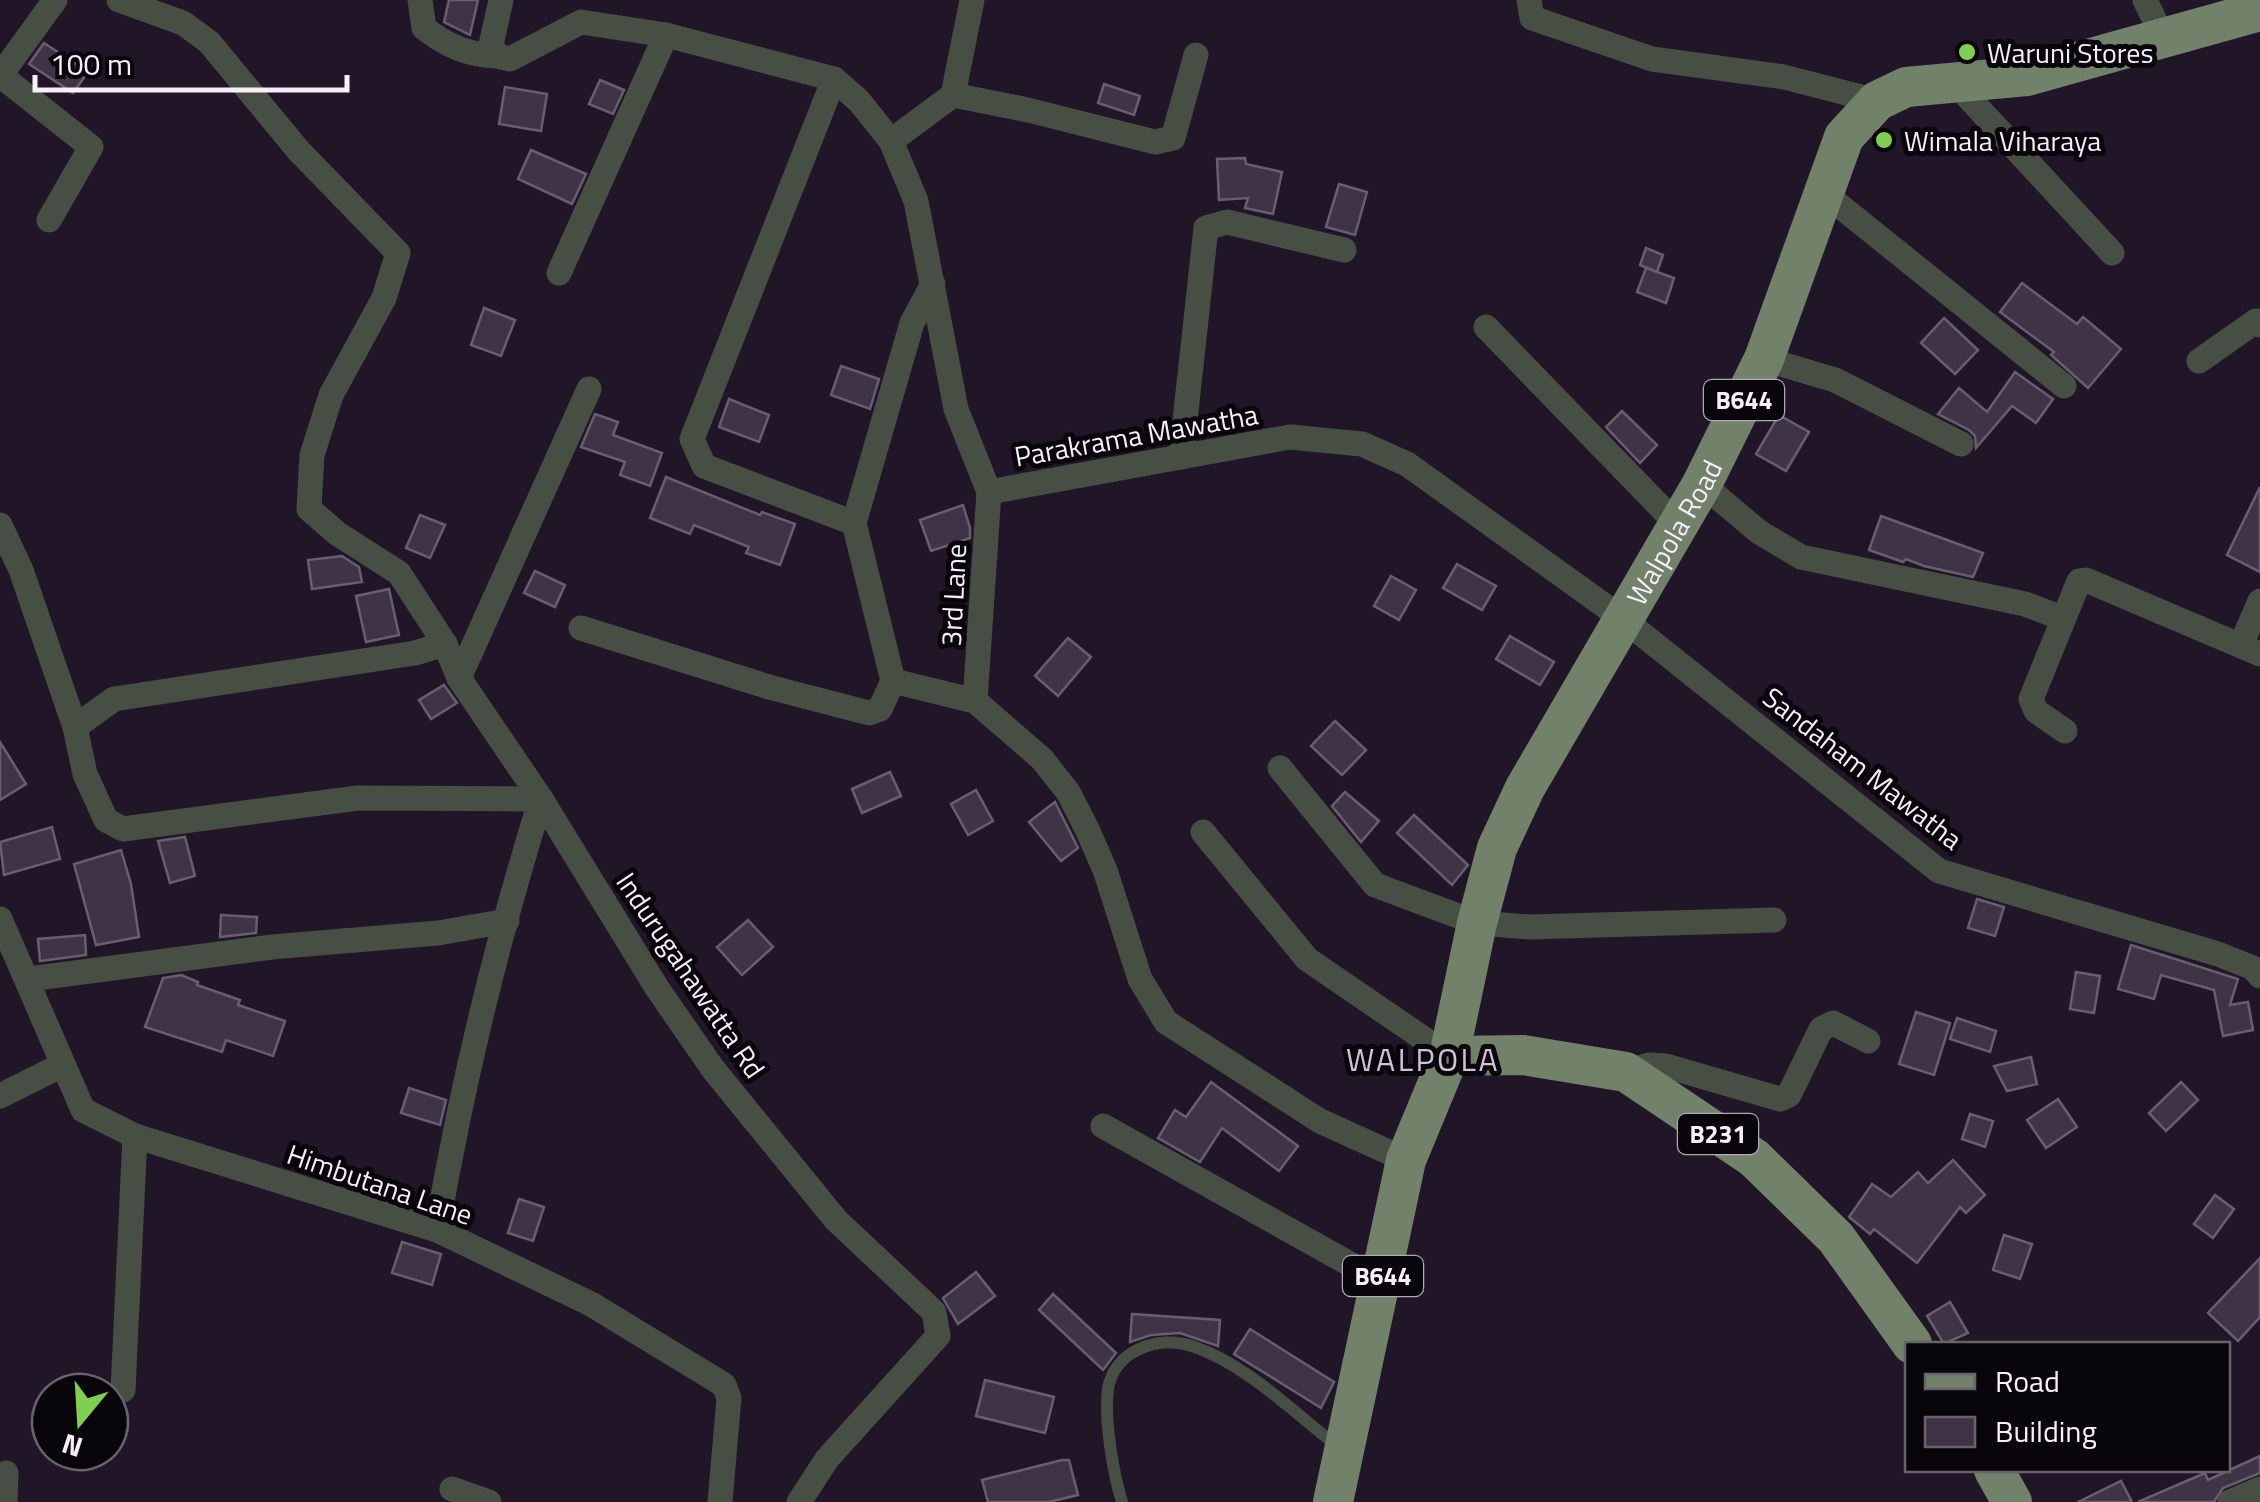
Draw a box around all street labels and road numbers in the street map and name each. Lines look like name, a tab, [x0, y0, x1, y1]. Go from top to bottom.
road number: B644	[1704, 380, 1784, 420]
street label: Parakrama Mawatha	[1011, 392, 1261, 478]
street label: Walpola Road	[1615, 452, 1732, 613]
street label: 3rd Lane	[929, 543, 977, 647]
street label: Sandaham Mawatha	[1754, 676, 1972, 860]
street label: Indurugahawatta Rd	[606, 863, 776, 1087]
road number: B231	[1678, 1114, 1758, 1154]
street label: Himbutana Lane	[281, 1132, 479, 1236]
road number: B644	[1343, 1256, 1423, 1296]

